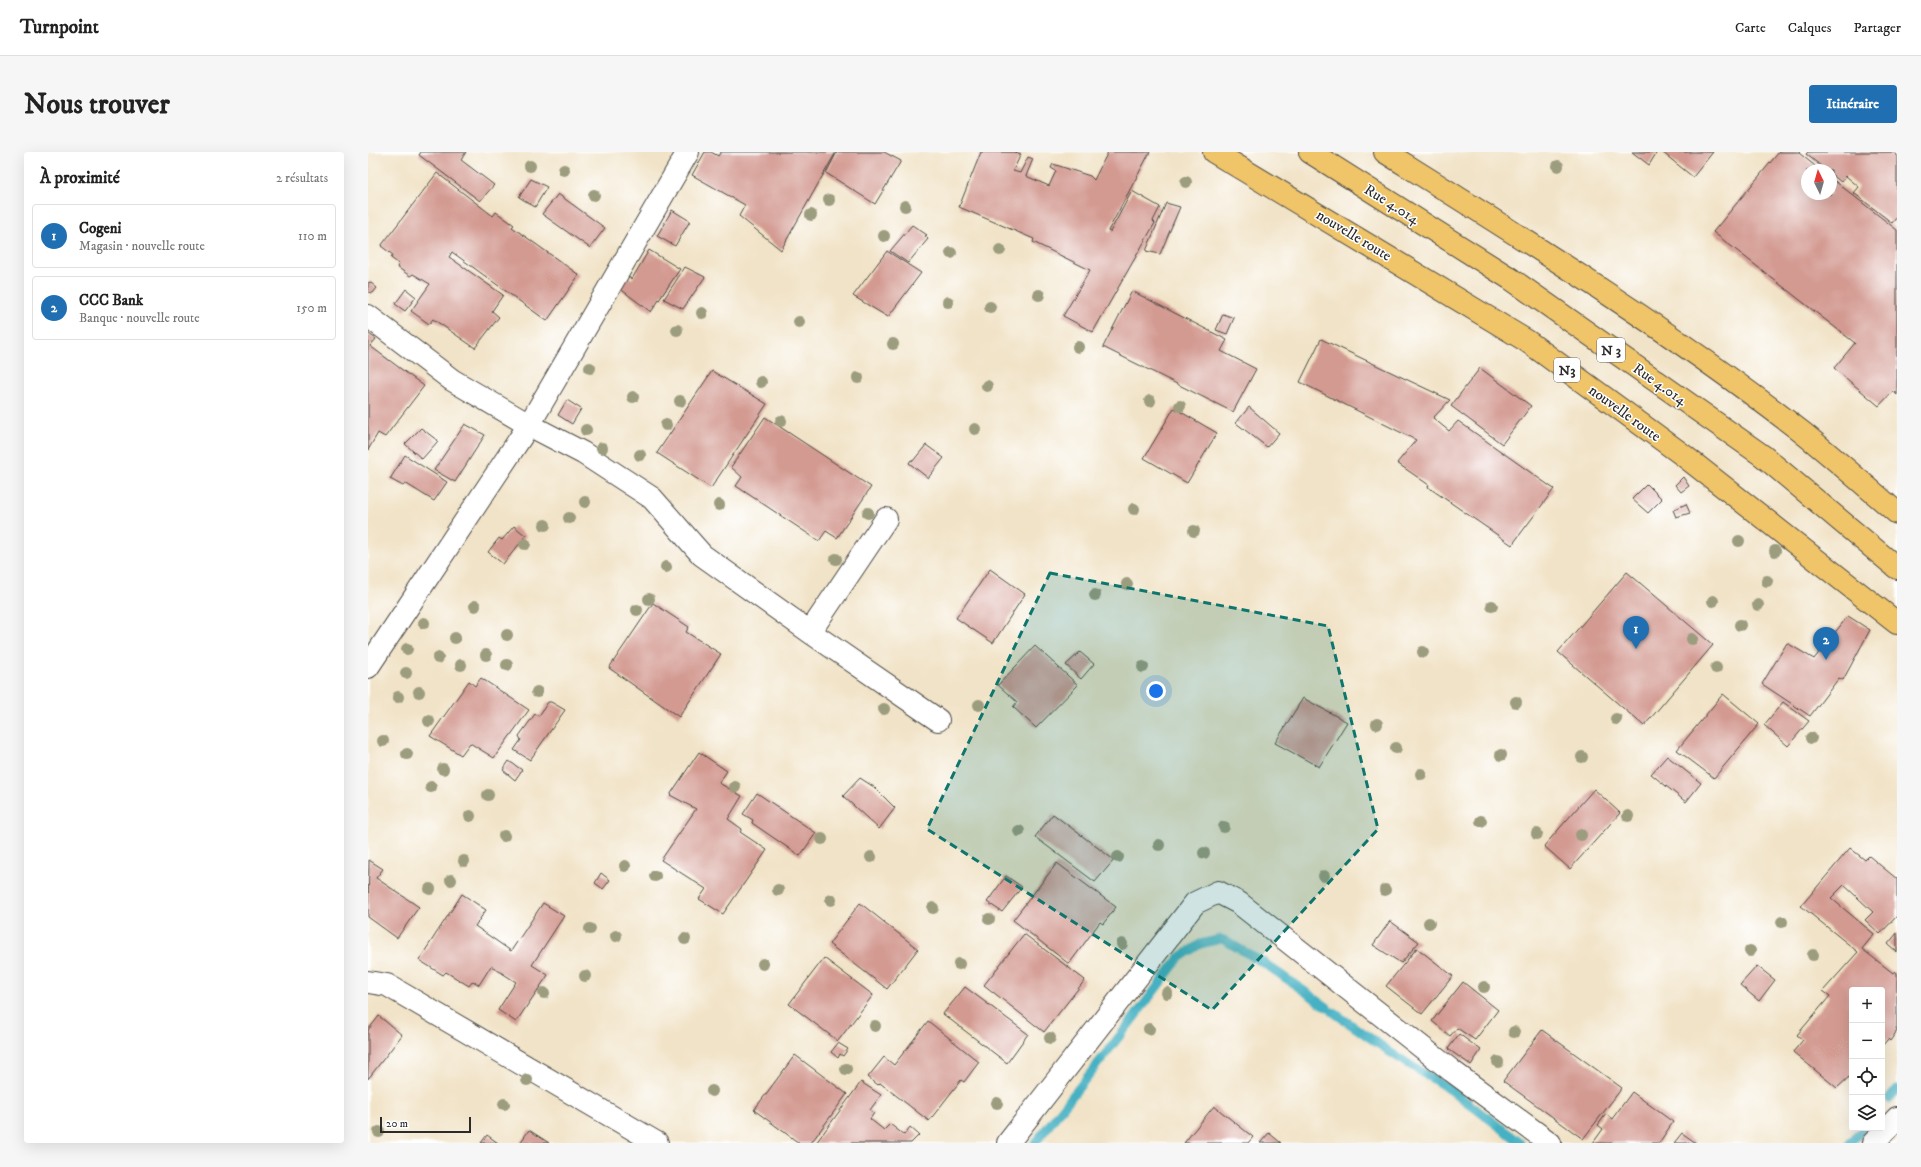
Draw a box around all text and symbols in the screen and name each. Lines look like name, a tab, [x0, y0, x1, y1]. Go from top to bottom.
text: Turnpoint	[20, 16, 99, 39]
text: Carte	[1735, 19, 1766, 37]
text: Calques	[1788, 19, 1831, 37]
text: Partager	[1853, 19, 1901, 37]
button: Itinéraire	[1809, 85, 1897, 123]
text: Nous trouver	[24, 87, 170, 122]
north arrow	[1801, 164, 1837, 200]
text: À proximité	[40, 167, 120, 189]
text: 2 résultats	[276, 170, 328, 186]
street label: Rue 4.014	[1361, 180, 1423, 229]
street label: nouvelle route	[1313, 205, 1395, 265]
text: Cogeni	[79, 219, 122, 238]
text: 1	[52, 228, 56, 244]
text: 110 m	[298, 228, 327, 244]
text: Magasin · nouvelle route	[79, 238, 205, 254]
text: CCC Bank	[79, 291, 143, 310]
text: 2	[51, 300, 57, 316]
text: 150 m	[296, 300, 327, 316]
text: Banque · nouvelle route	[79, 310, 200, 326]
road number: N 3	[1597, 338, 1625, 362]
road number: N3	[1554, 358, 1580, 382]
street label: Rue 4.014	[1629, 359, 1691, 410]
street label: nouvelle route	[1585, 381, 1665, 446]
pin: 1	[1623, 616, 1649, 649]
pin: 2	[1813, 627, 1839, 660]
your location	[1146, 681, 1166, 701]
map controls	[1849, 987, 1885, 1131]
button: +	[1849, 987, 1885, 1023]
button: −	[1849, 1023, 1885, 1059]
button: locate	[1849, 1059, 1885, 1095]
button: layers	[1849, 1095, 1885, 1131]
scale bar	[380, 1115, 471, 1134]
text: 20 m	[386, 1117, 408, 1131]

